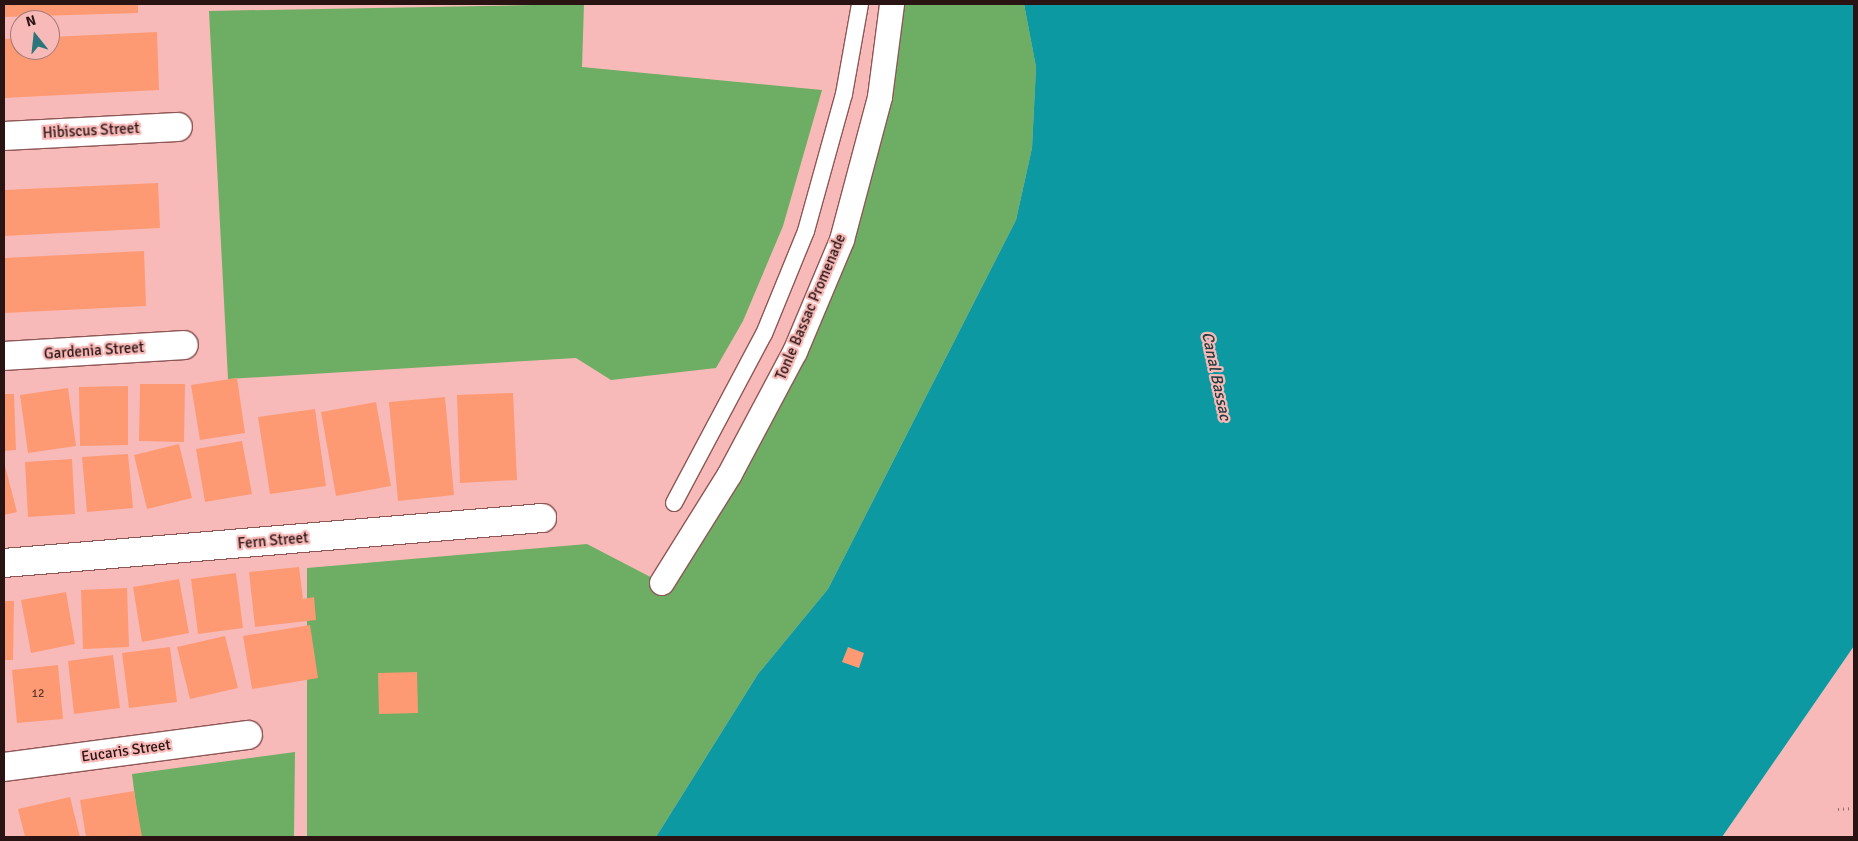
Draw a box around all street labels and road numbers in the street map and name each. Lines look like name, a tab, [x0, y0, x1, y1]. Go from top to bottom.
street label: Hibiscus Street	[42, 119, 140, 143]
street label: Tonle Bassac Promenade	[772, 231, 850, 383]
street label: Gardenia Street	[43, 339, 145, 363]
street label: Fern Street	[237, 529, 309, 553]
street label: Eucaris Street	[80, 736, 172, 766]

